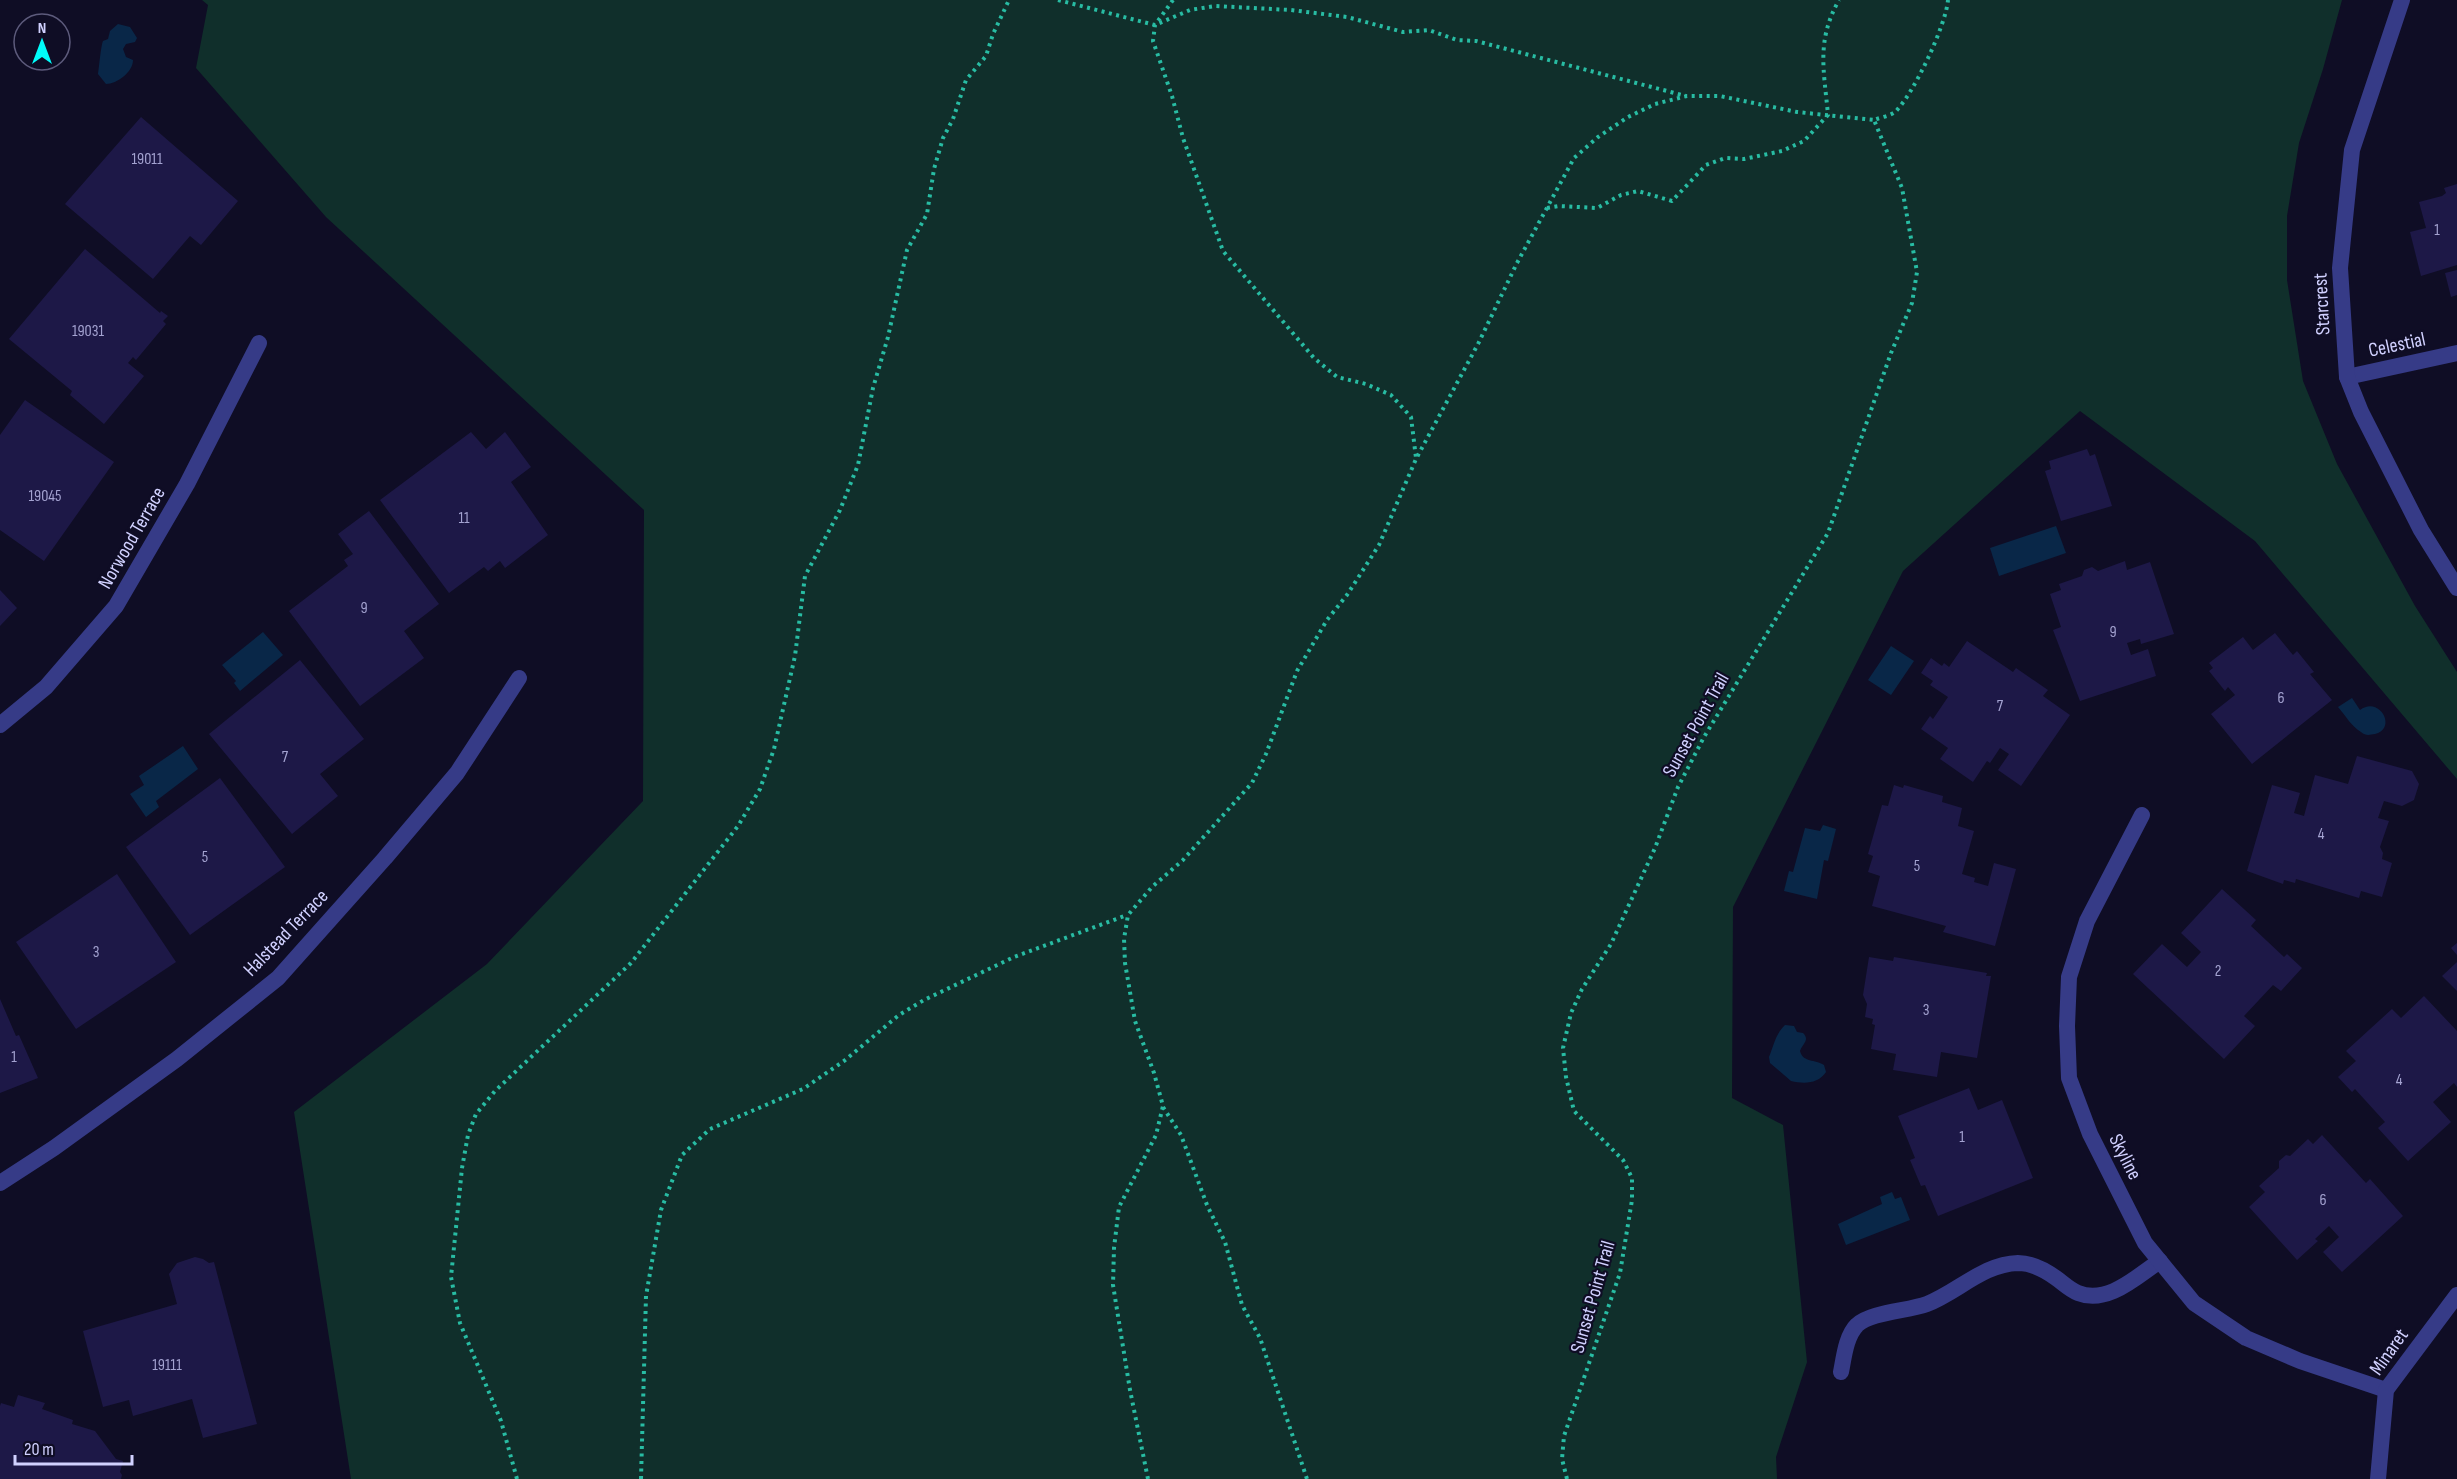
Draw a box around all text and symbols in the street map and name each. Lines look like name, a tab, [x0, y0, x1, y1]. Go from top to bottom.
north arrow	[12, 12, 72, 72]
text: N	[38, 19, 46, 38]
house number: 19011	[131, 150, 163, 169]
house number: 1	[2434, 221, 2440, 240]
street label: Starcrest	[2308, 272, 2336, 336]
house number: 19031	[72, 322, 104, 341]
street label: Celestial	[2366, 327, 2428, 363]
street label: Norwood Terrace	[93, 483, 171, 593]
house number: 19045	[29, 487, 61, 506]
house number: 11	[458, 509, 470, 528]
house number: 9	[360, 599, 368, 618]
house number: 9	[2109, 623, 2117, 642]
street label: Sunset Point Trail	[1657, 669, 1735, 781]
house number: 6	[2277, 689, 2285, 708]
house number: 7	[1997, 697, 2004, 716]
house number: 7	[282, 748, 289, 767]
house number: 4	[2318, 825, 2325, 844]
house number: 5	[202, 848, 208, 867]
house number: 5	[1914, 857, 1920, 876]
street label: Halstead Terrace	[239, 885, 333, 981]
house number: 3	[93, 943, 99, 962]
house number: 2	[2215, 962, 2221, 981]
house number: 3	[1923, 1001, 1929, 1020]
house number: 1	[11, 1048, 17, 1067]
house number: 4	[2396, 1071, 2403, 1090]
house number: 1	[1959, 1128, 1965, 1147]
street label: Skyline	[2103, 1130, 2147, 1184]
house number: 6	[2319, 1191, 2327, 1210]
street label: Sunset Point Trail	[1566, 1238, 1620, 1356]
street label: Minaret	[2364, 1324, 2414, 1380]
house number: 19111	[152, 1356, 182, 1375]
scale bar	[15, 1428, 132, 1466]
text: 20 m	[24, 1439, 54, 1460]

